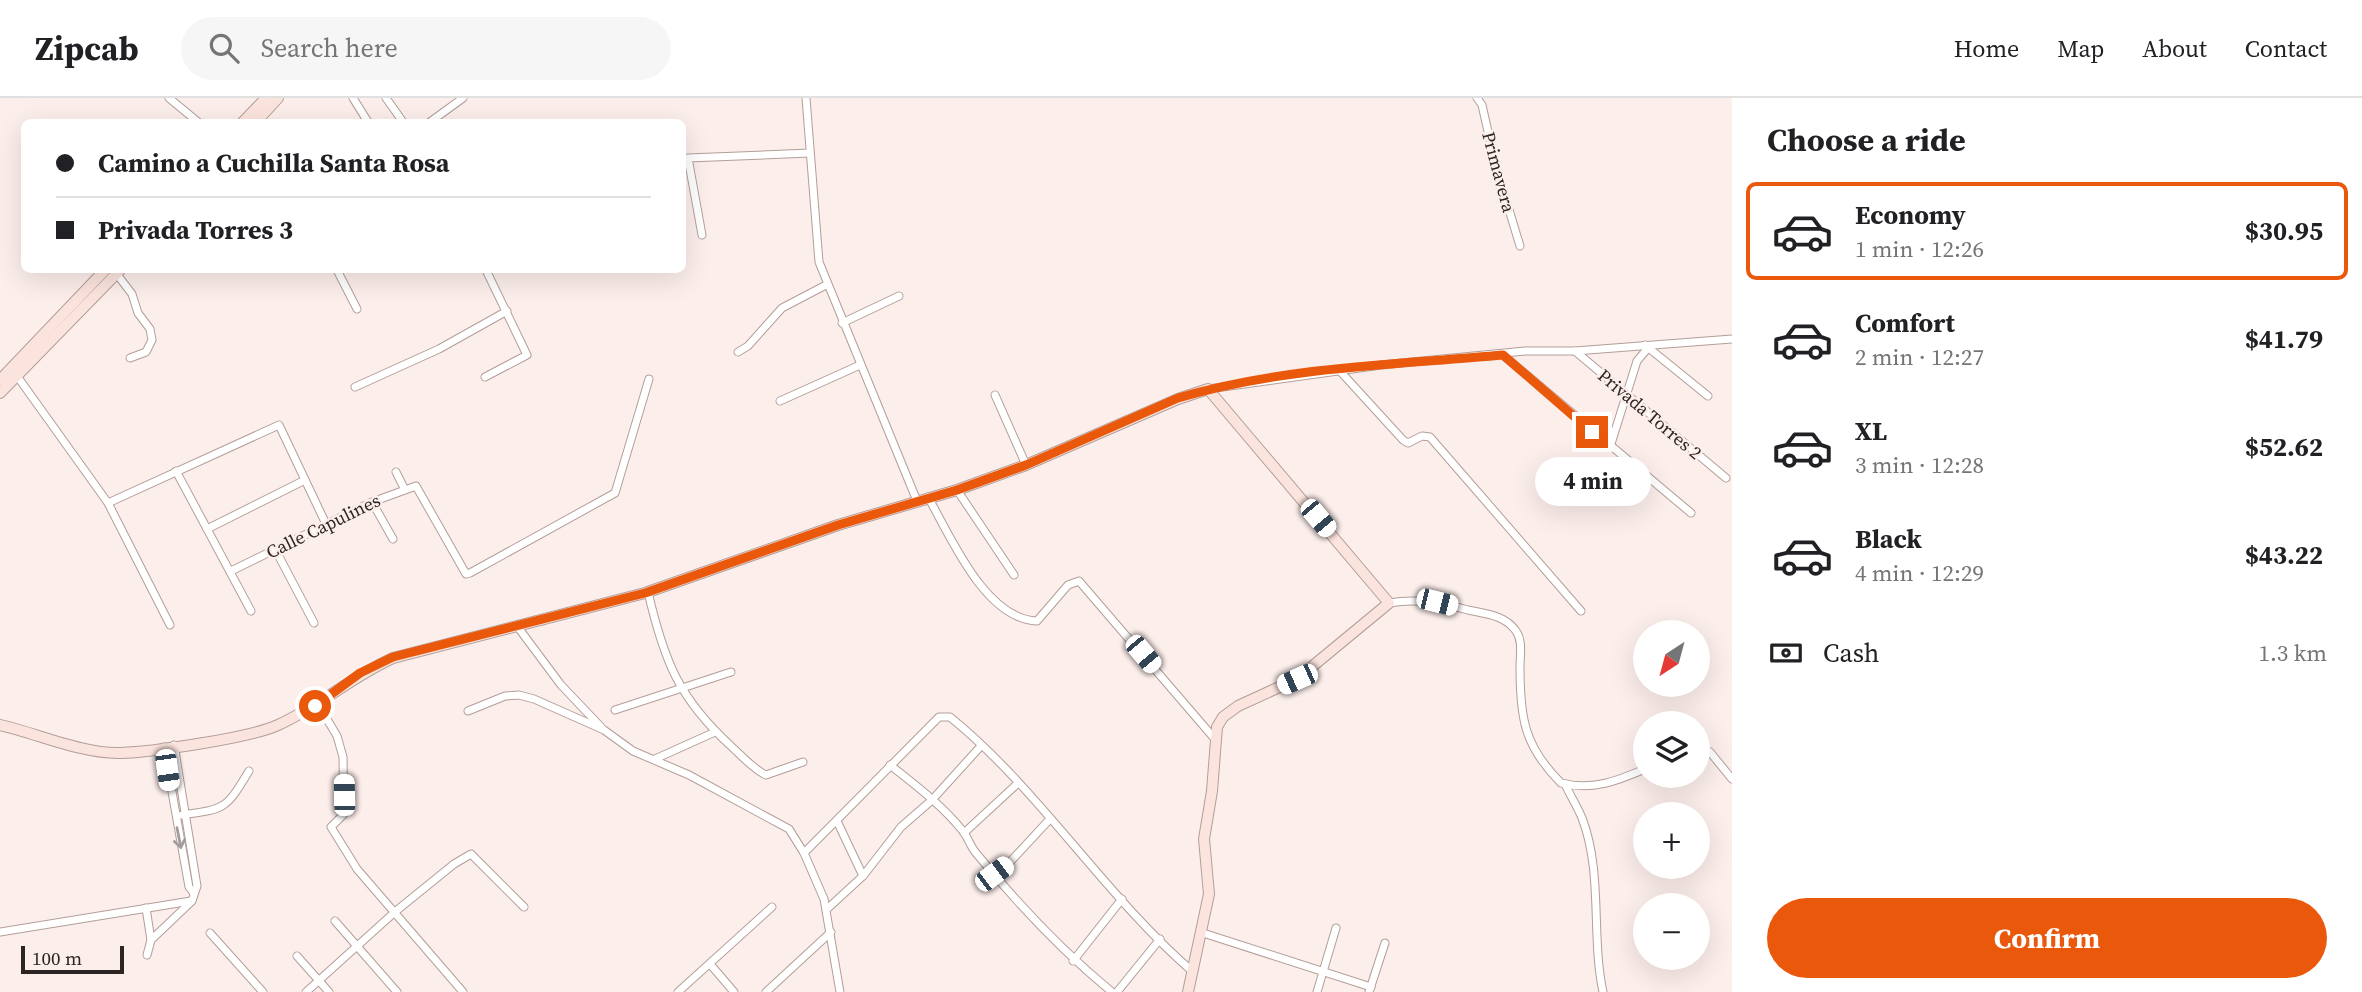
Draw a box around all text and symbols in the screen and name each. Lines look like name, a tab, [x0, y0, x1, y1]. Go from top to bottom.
search box	[181, 17, 671, 80]
text: Zipcab	[35, 26, 139, 71]
icon: search	[205, 29, 243, 67]
text: Search here	[261, 30, 398, 66]
text: Home	[1954, 32, 2019, 65]
text: Map	[2057, 32, 2104, 65]
text: About	[2142, 32, 2207, 65]
text: Contact	[2245, 32, 2327, 65]
text: Choose a ride	[1767, 118, 1966, 162]
street label: Primavera	[1476, 129, 1522, 216]
text: Camino a Cuchilla Santa Rosa	[98, 145, 450, 181]
text: Economy	[1855, 197, 1966, 233]
icon: car	[1771, 200, 1834, 263]
text: Privada Torres 3	[98, 212, 293, 248]
text: $30.95	[2245, 213, 2323, 249]
text: 1 min · 12:26	[1855, 233, 1984, 265]
text: Comfort	[1855, 305, 1955, 341]
icon: car	[1771, 308, 1834, 371]
text: $41.79	[2245, 321, 2323, 357]
text: 2 min · 12:27	[1855, 341, 1984, 373]
street label: Privada Torres 2	[1593, 363, 1707, 465]
text: XL	[1855, 413, 1887, 449]
route end	[1576, 416, 1608, 448]
icon: car	[1771, 416, 1834, 479]
text: $52.62	[2245, 429, 2323, 465]
text: 3 min · 12:28	[1855, 449, 1984, 481]
callout: 4 min	[1534, 456, 1650, 506]
text: 4 min	[1563, 465, 1623, 497]
street label: Calle Capulines	[262, 487, 384, 564]
car	[1297, 495, 1340, 541]
text: Black	[1855, 521, 1922, 557]
icon: car	[1771, 524, 1834, 587]
text: $43.22	[2245, 537, 2323, 573]
text: 4 min · 12:29	[1855, 557, 1984, 589]
car	[1415, 587, 1460, 617]
north arrow	[1633, 620, 1710, 696]
map controls	[1633, 620, 1710, 970]
car	[1122, 631, 1165, 677]
icon: cash	[1767, 634, 1805, 672]
text: Cash	[1823, 635, 1879, 671]
text: 1.3 km	[2258, 637, 2327, 669]
car	[1274, 661, 1321, 697]
route start	[299, 690, 331, 722]
button: layers	[1633, 711, 1710, 788]
car	[154, 748, 181, 792]
car	[334, 774, 355, 816]
button: +	[1633, 802, 1710, 879]
one-way arrow	[172, 826, 186, 849]
car	[971, 853, 1018, 895]
button: −	[1633, 893, 1710, 970]
button: Confirm	[1767, 898, 2327, 978]
scale bar	[21, 943, 124, 975]
text: 100 m	[32, 945, 82, 971]

